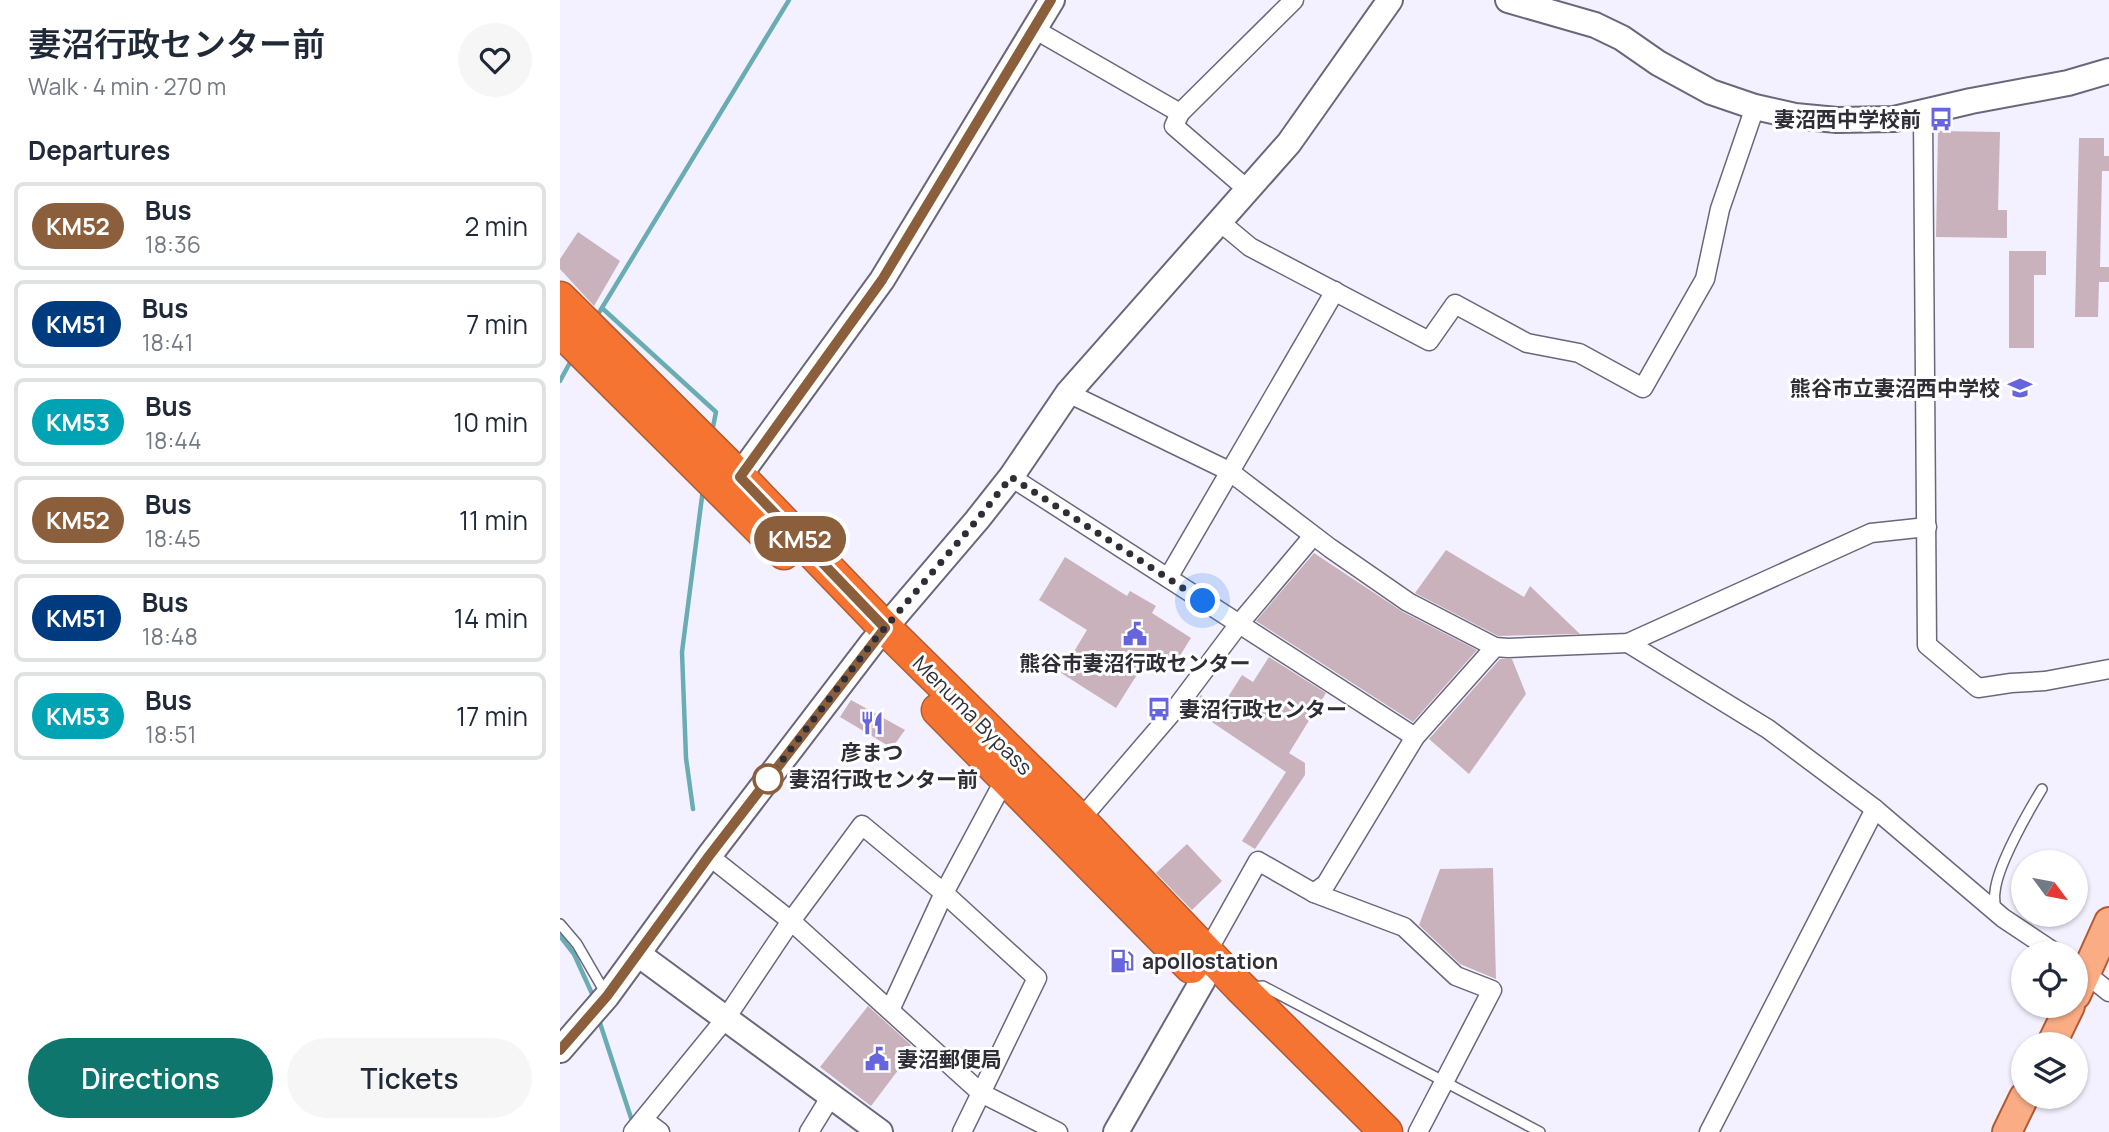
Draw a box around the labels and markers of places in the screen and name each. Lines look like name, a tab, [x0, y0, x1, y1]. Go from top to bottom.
place label: 妻沼西中学校前	[1774, 105, 1921, 133]
bus stop icon: 妻沼西中学校前	[1927, 105, 1955, 133]
place label: 熊谷市立妻沼西中学校	[1790, 374, 2000, 402]
school or university icon: 熊谷市立妻沼西中学校	[2006, 374, 2034, 402]
public building icon: 熊谷市妻沼行政センター	[1121, 620, 1149, 648]
place label: 熊谷市妻沼行政センター	[1020, 649, 1251, 677]
bus stop icon: 妻沼行政センター	[1145, 695, 1173, 723]
place label: 妻沼行政センター	[1179, 695, 1347, 723]
restaurant icon: 彦まつ	[858, 709, 886, 737]
place label: 彦まつ	[841, 738, 904, 766]
marker: 妻沼行政センター前	[753, 764, 783, 794]
place label: 妻沼行政センター前	[789, 765, 978, 793]
fuel station icon: apollostation	[1108, 947, 1136, 975]
place label: apollostation	[1142, 947, 1278, 975]
public building icon: 妻沼郵便局	[863, 1045, 891, 1073]
place label: 妻沼郵便局	[897, 1045, 1002, 1073]

